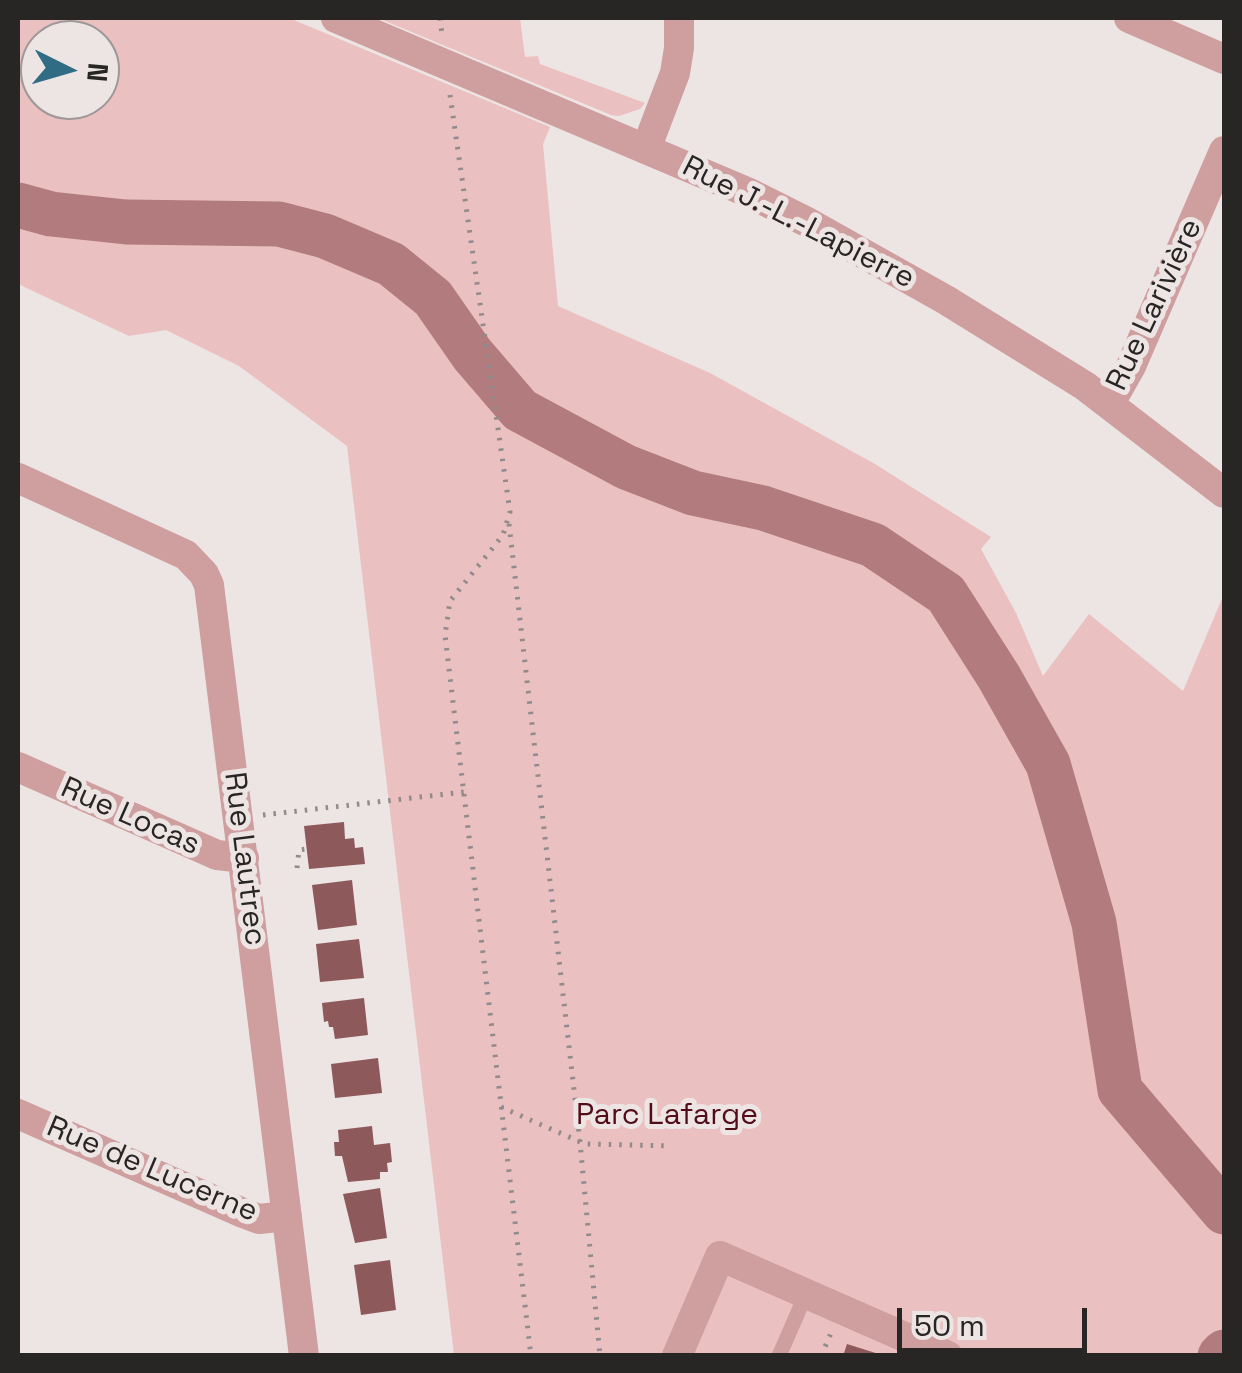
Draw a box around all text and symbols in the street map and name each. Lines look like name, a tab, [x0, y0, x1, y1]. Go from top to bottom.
north arrow	[20, 20, 120, 120]
text: N	[79, 62, 117, 83]
street label: Rue J.-L.-Lapierre	[676, 149, 920, 297]
street label: Rue Larivière	[1100, 214, 1210, 396]
street label: Rue Locas	[55, 770, 205, 864]
street label: Rue Lautrec	[215, 770, 273, 948]
park label: Parc Lafarge	[576, 1098, 758, 1134]
street label: Rue de Lucerne	[41, 1109, 263, 1231]
scale bar	[902, 1288, 1092, 1350]
text: 50 m	[914, 1306, 985, 1345]

